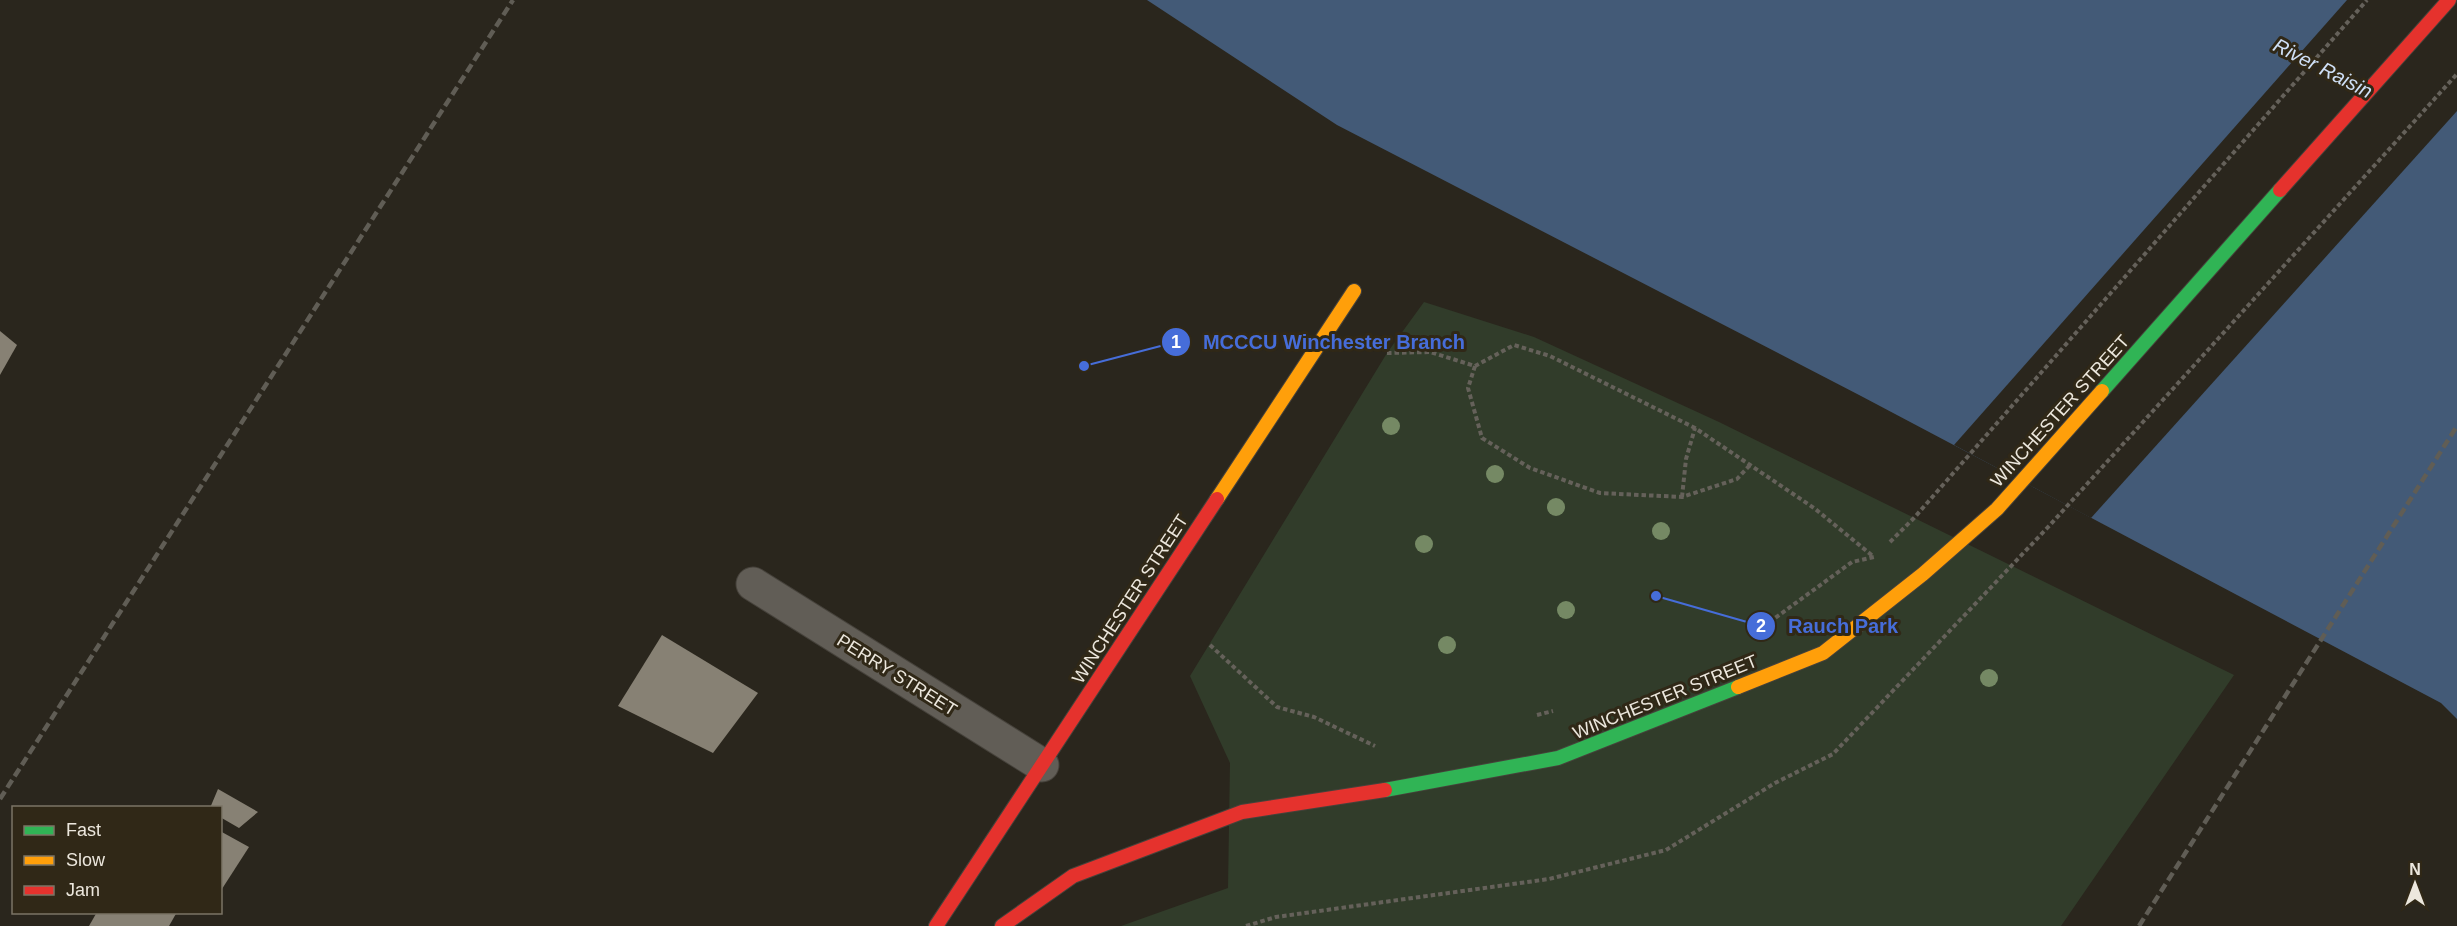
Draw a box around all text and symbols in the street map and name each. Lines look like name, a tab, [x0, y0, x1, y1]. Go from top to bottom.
water label: River Raisin	[2270, 34, 2376, 102]
callout: MCCCU Winchester Branch	[1161, 323, 1477, 361]
text: MCCCU Winchester Branch	[1203, 331, 1465, 353]
street label: WINCHESTER STREET	[1987, 331, 2133, 491]
text: 1	[1171, 332, 1181, 352]
street label: WINCHESTER STREET	[1068, 511, 1192, 687]
callout: Rauch Park	[1746, 607, 1910, 645]
text: Rauch Park	[1788, 615, 1899, 637]
text: 2	[1756, 616, 1766, 636]
street label: PERRY STREET	[833, 630, 961, 720]
street label: WINCHESTER STREET	[1570, 651, 1760, 743]
legend	[12, 806, 222, 914]
text: Fast	[66, 820, 101, 840]
text: Slow	[66, 850, 106, 870]
north arrow	[2385, 854, 2445, 914]
text: N	[2409, 861, 2421, 878]
text: Jam	[66, 880, 100, 900]

